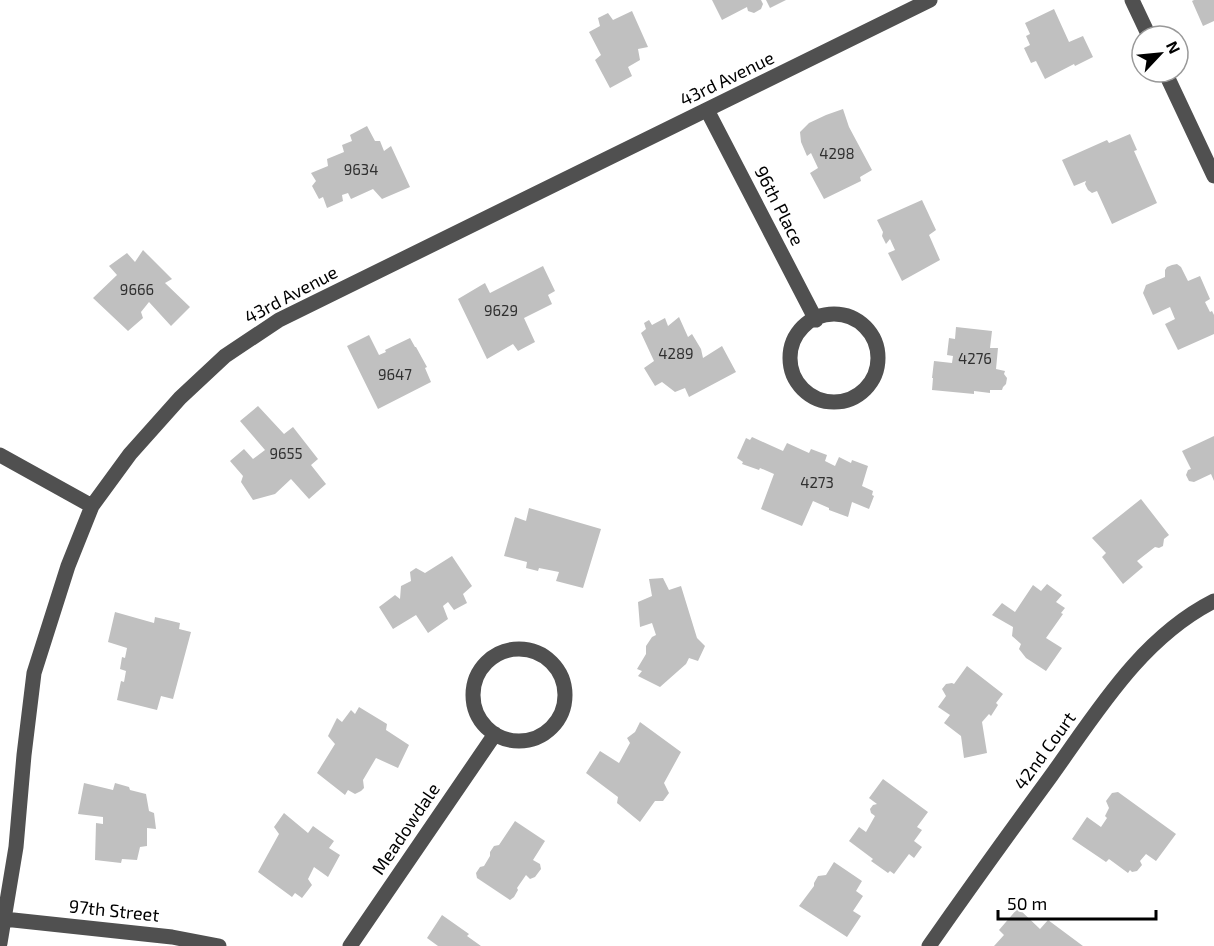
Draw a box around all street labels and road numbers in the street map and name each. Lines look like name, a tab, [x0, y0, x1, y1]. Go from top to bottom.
street label: 43rd Avenue	[676, 46, 777, 110]
street label: 96th Place	[751, 162, 809, 249]
street label: 43rd Avenue	[240, 260, 341, 328]
street label: 42nd Court	[1009, 707, 1080, 794]
street label: Meadowdale	[366, 778, 444, 878]
street label: 97th Street	[68, 894, 161, 926]

